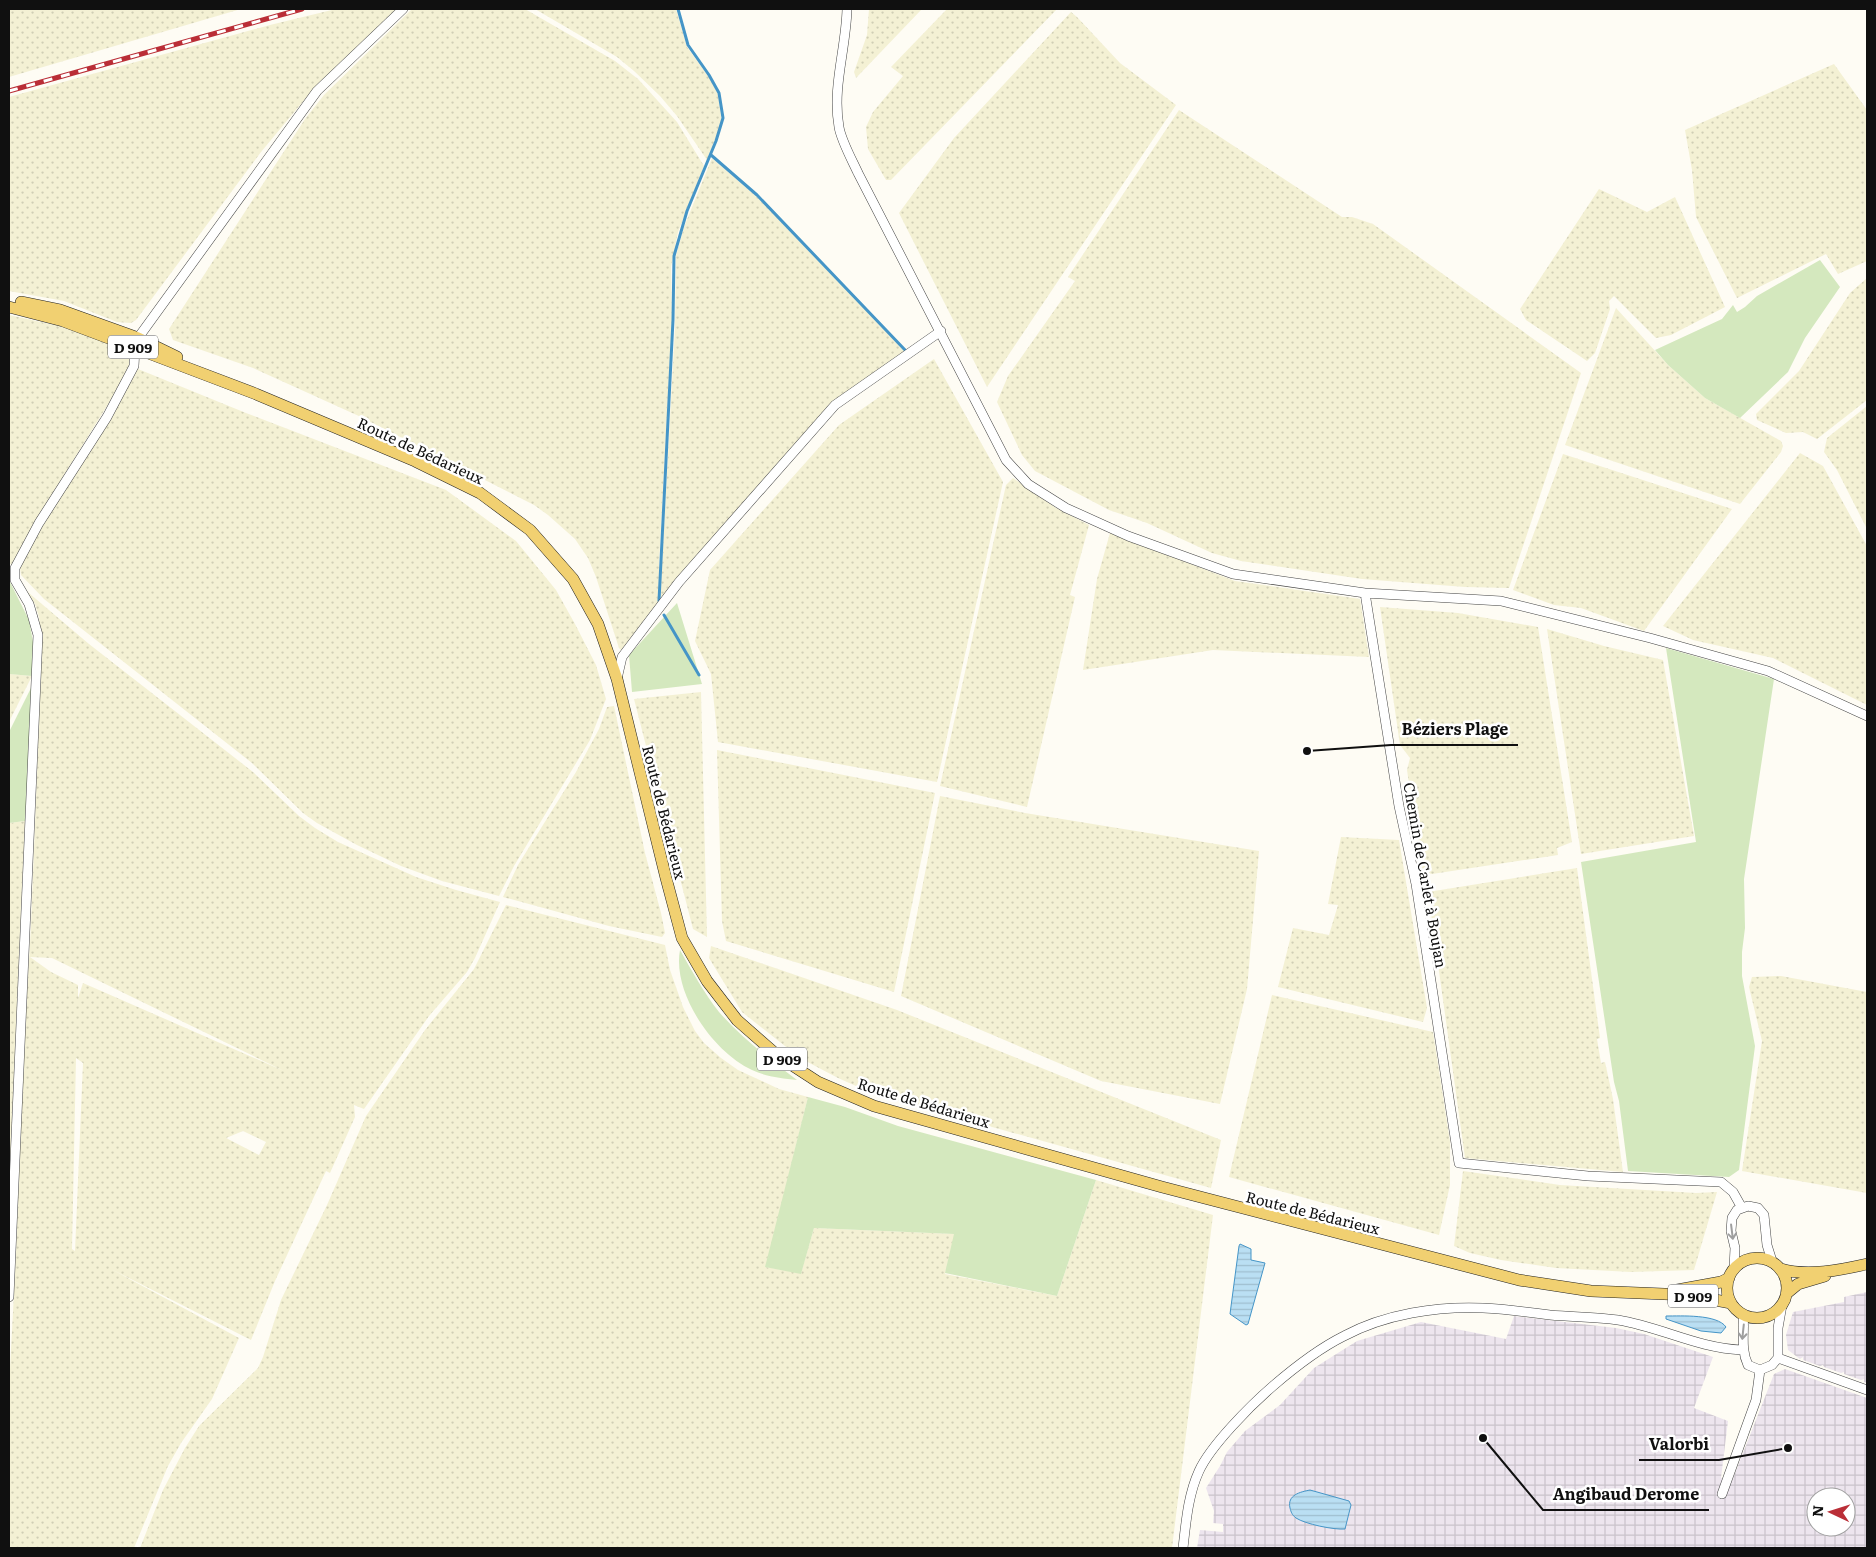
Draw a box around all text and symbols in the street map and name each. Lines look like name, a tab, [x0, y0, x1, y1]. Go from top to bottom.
road number: D 909	[108, 336, 158, 358]
street label: Route de Bédarieux	[354, 411, 489, 490]
callout: Béziers Plage	[1391, 714, 1518, 745]
text: Béziers Plage	[1402, 716, 1508, 740]
street label: Route de Bédarieux	[637, 743, 693, 882]
street label: Chemin de Carlet à Boujan	[1398, 780, 1454, 970]
road number: D 909	[757, 1048, 807, 1070]
street label: Route de Bédarieux	[855, 1071, 994, 1133]
street label: Route de Bédarieux	[1244, 1184, 1383, 1240]
one-way arrow	[1727, 1223, 1737, 1239]
road number: D 909	[1668, 1284, 1718, 1308]
one-way arrow	[1738, 1324, 1748, 1340]
callout: Valorbi	[1639, 1429, 1719, 1460]
text: Valorbi	[1649, 1431, 1709, 1455]
callout: Angibaud Derome	[1543, 1479, 1709, 1510]
text: Angibaud Derome	[1553, 1481, 1699, 1505]
north arrow	[1806, 1487, 1856, 1537]
text: N	[1807, 1504, 1827, 1518]

